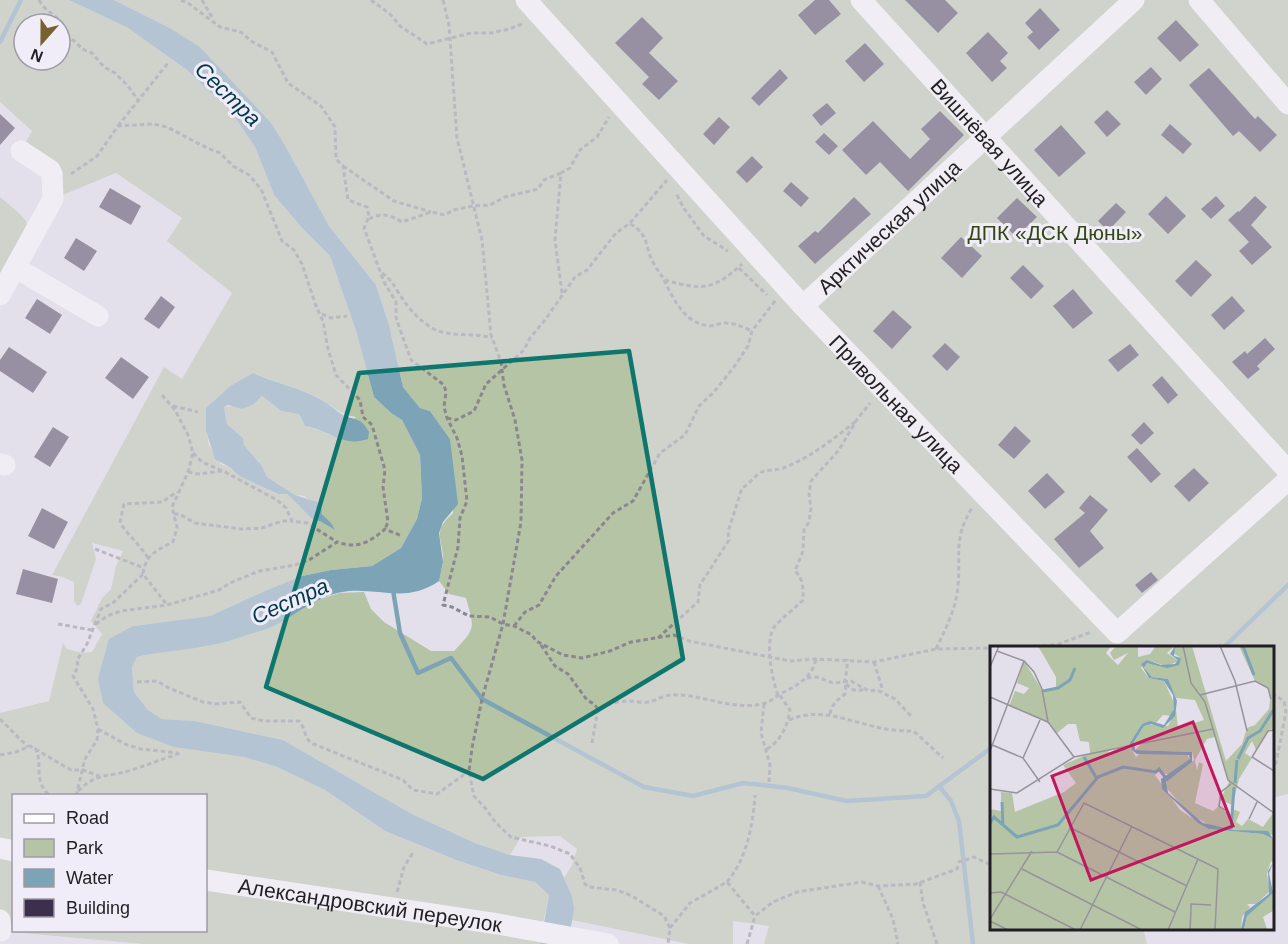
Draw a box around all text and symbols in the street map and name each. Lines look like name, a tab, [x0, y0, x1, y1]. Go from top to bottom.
north arrow	[12, 12, 72, 72]
text: N	[28, 46, 45, 66]
water label: Сестра	[190, 57, 266, 131]
street label: Вишнёвая улица	[927, 74, 1054, 211]
street label: Арктическая улица	[813, 155, 965, 298]
park label: ДПК «ДСК Дюны»	[968, 221, 1142, 244]
street label: Привольная улица	[825, 330, 968, 477]
water label: Сестра	[248, 573, 332, 629]
inset map	[990, 646, 1273, 929]
legend	[12, 794, 207, 932]
text: Road	[66, 808, 109, 828]
text: Park	[66, 838, 104, 858]
text: Water	[66, 868, 113, 888]
street label: Александровский переулок	[237, 874, 504, 936]
text: Building	[66, 898, 130, 918]

